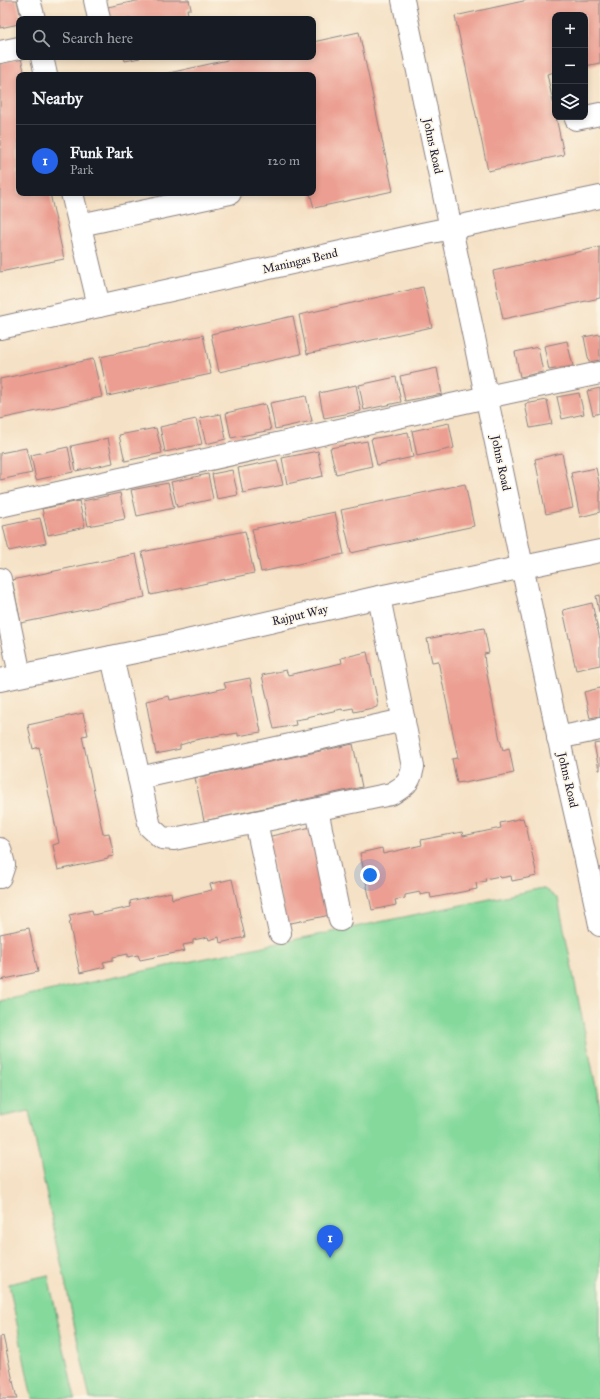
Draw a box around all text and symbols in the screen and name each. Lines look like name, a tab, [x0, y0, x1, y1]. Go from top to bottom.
map controls	[552, 12, 588, 120]
button: +	[552, 12, 588, 48]
search box	[16, 16, 316, 60]
icon: search	[30, 27, 52, 49]
text: Search here	[62, 29, 133, 47]
button: −	[552, 48, 588, 84]
button: layers	[552, 84, 588, 120]
text: Nearby	[32, 88, 83, 109]
street label: Johns Road	[419, 115, 446, 175]
text: Funk Park	[70, 144, 133, 162]
text: 1	[42, 153, 48, 169]
text: 120 m	[267, 153, 300, 169]
text: Park	[70, 162, 94, 178]
street label: Maningas Bend	[261, 246, 339, 277]
street label: Johns Road	[487, 432, 514, 492]
street label: Rajput Way	[271, 602, 330, 628]
street label: Johns Road	[553, 749, 581, 809]
your location	[360, 865, 380, 885]
pin: 1	[317, 1225, 343, 1258]

